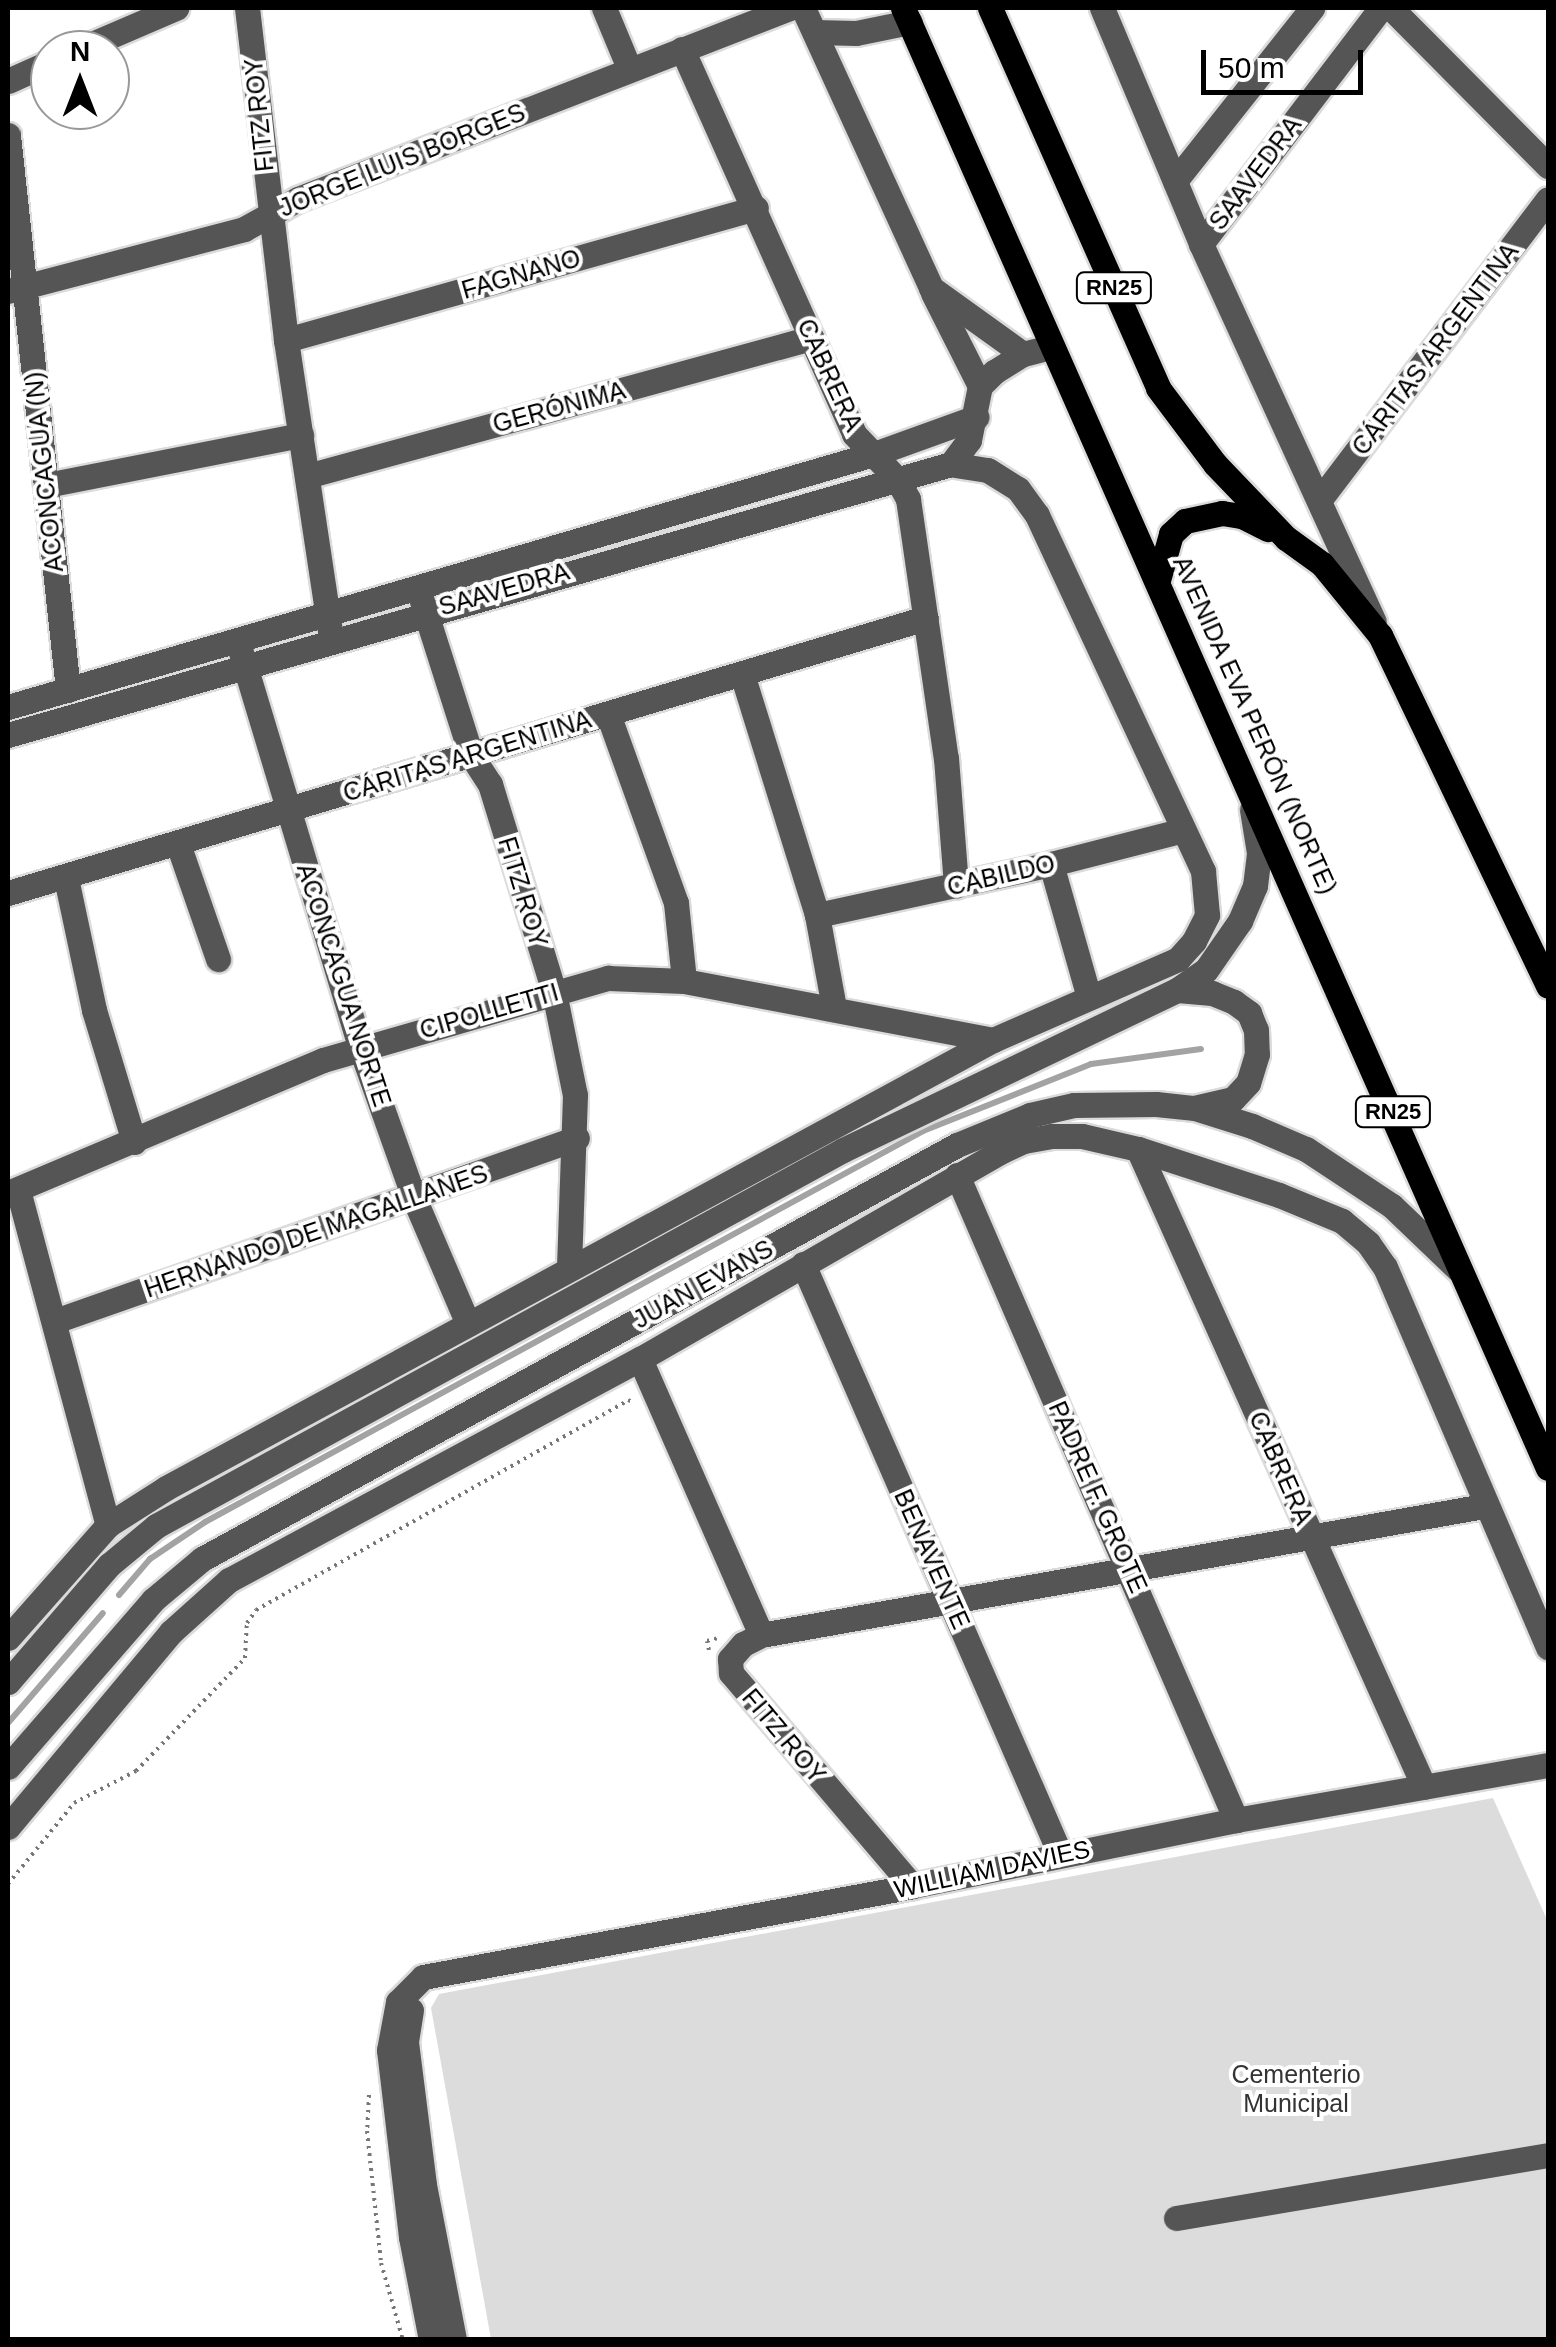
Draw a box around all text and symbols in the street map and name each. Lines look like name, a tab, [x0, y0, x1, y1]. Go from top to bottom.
north arrow	[30, 30, 130, 130]
scale bar	[1206, 30, 1368, 92]
text: N	[70, 36, 90, 67]
text: 50 m	[1218, 51, 1285, 84]
street label: FITZ ROY	[238, 57, 280, 173]
street label: JORGE LUIS BORGES	[275, 97, 529, 223]
street label: SAAVEDRA	[1203, 110, 1307, 236]
street label: CÁRITAS ARGENTINA	[1345, 236, 1525, 462]
street label: FAGNANO	[458, 243, 584, 305]
road number: RN25	[1074, 271, 1154, 305]
street label: CABRERA	[791, 314, 869, 436]
street label: ACONCAGUA (N)	[18, 370, 70, 574]
street label: GERÓNIMA	[489, 375, 629, 439]
street label: AVENIDA EVA PERÓN (NORTE)	[1166, 550, 1344, 900]
street label: SAAVEDRA	[435, 556, 573, 622]
street label: CÁRITAS ARGENTINA	[339, 704, 595, 808]
street label: FITZ ROY	[492, 833, 554, 951]
street label: CABILDO	[944, 848, 1058, 902]
street label: ACONCAGUA NORTE	[290, 859, 398, 1111]
street label: CIPOLLETTI	[416, 977, 562, 1045]
road number: RN25	[1353, 1095, 1433, 1129]
street label: HERNANDO DE MAGALLANES	[140, 1158, 492, 1304]
street label: JUAN EVANS	[628, 1233, 778, 1335]
street label: PADRE F. GROTE	[1042, 1397, 1154, 1597]
street label: CABRERA	[1243, 1407, 1319, 1529]
street label: BENAVENTE	[888, 1485, 976, 1633]
street label: FITZ ROY	[736, 1683, 832, 1789]
street label: WILLIAM DAVIES	[891, 1834, 1093, 1904]
park label: Cementerio Municipal	[1231, 2060, 1361, 2119]

